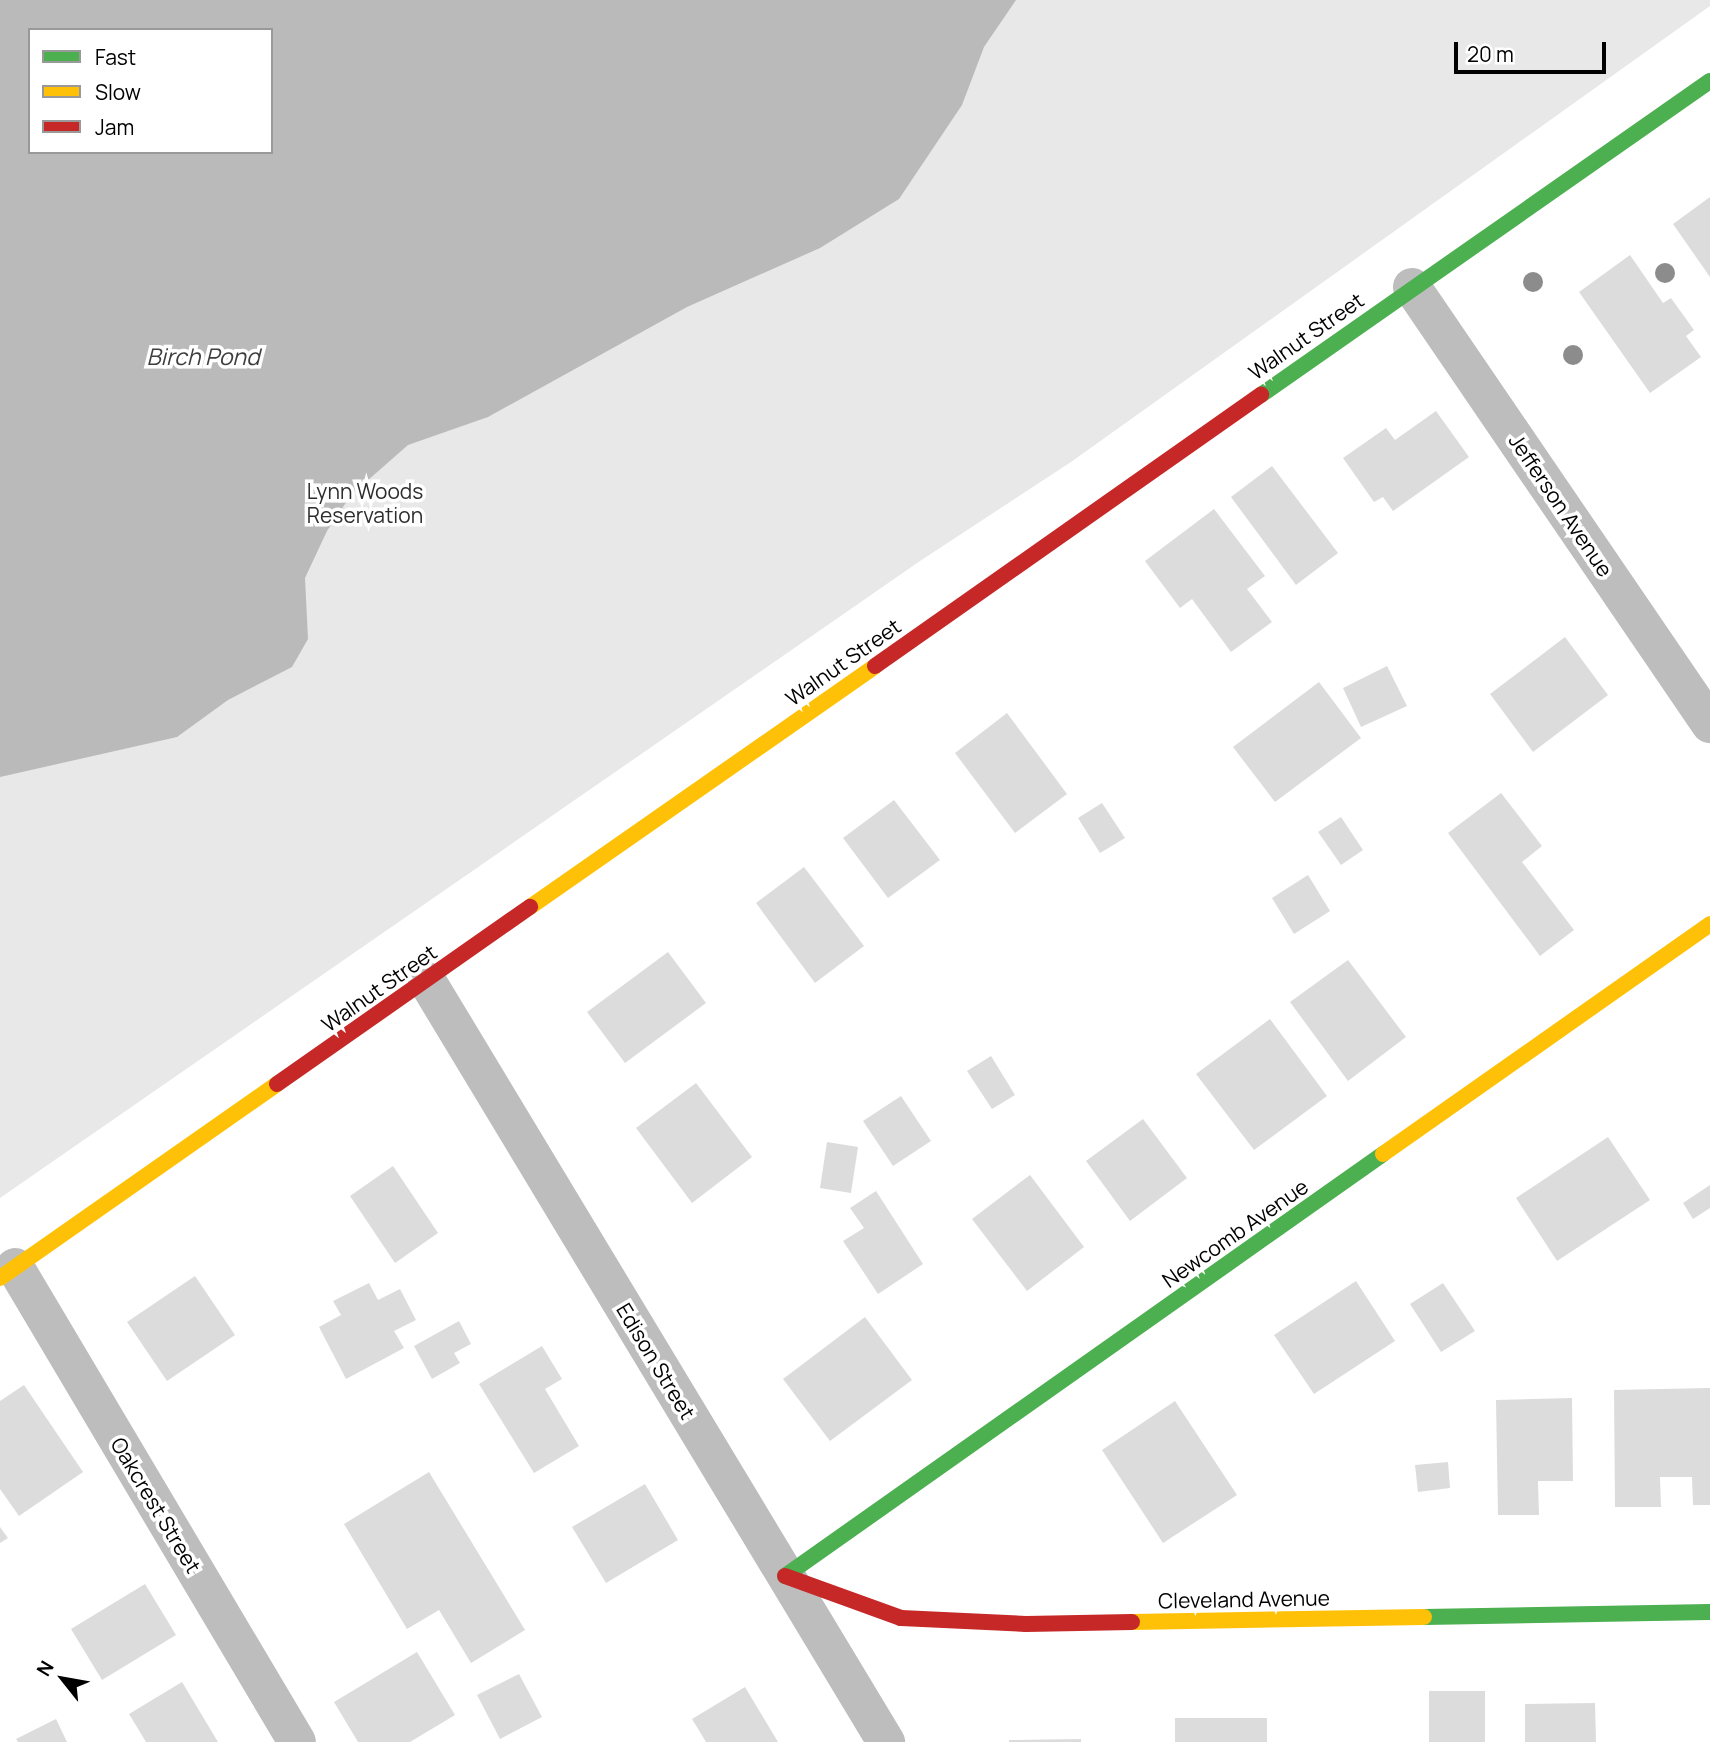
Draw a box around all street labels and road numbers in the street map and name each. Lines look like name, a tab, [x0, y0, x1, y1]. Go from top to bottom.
street label: Walnut Street	[1244, 287, 1368, 385]
street label: Jefferson Avenue	[1504, 429, 1618, 581]
street label: Walnut Street	[781, 613, 905, 711]
street label: Walnut Street	[317, 939, 441, 1037]
street label: Newcomb Avenue	[1157, 1173, 1313, 1293]
street label: Edison Street	[611, 1298, 701, 1424]
street label: Oakcrest Street	[106, 1433, 206, 1577]
street label: Cleveland Avenue	[1158, 1585, 1330, 1613]

